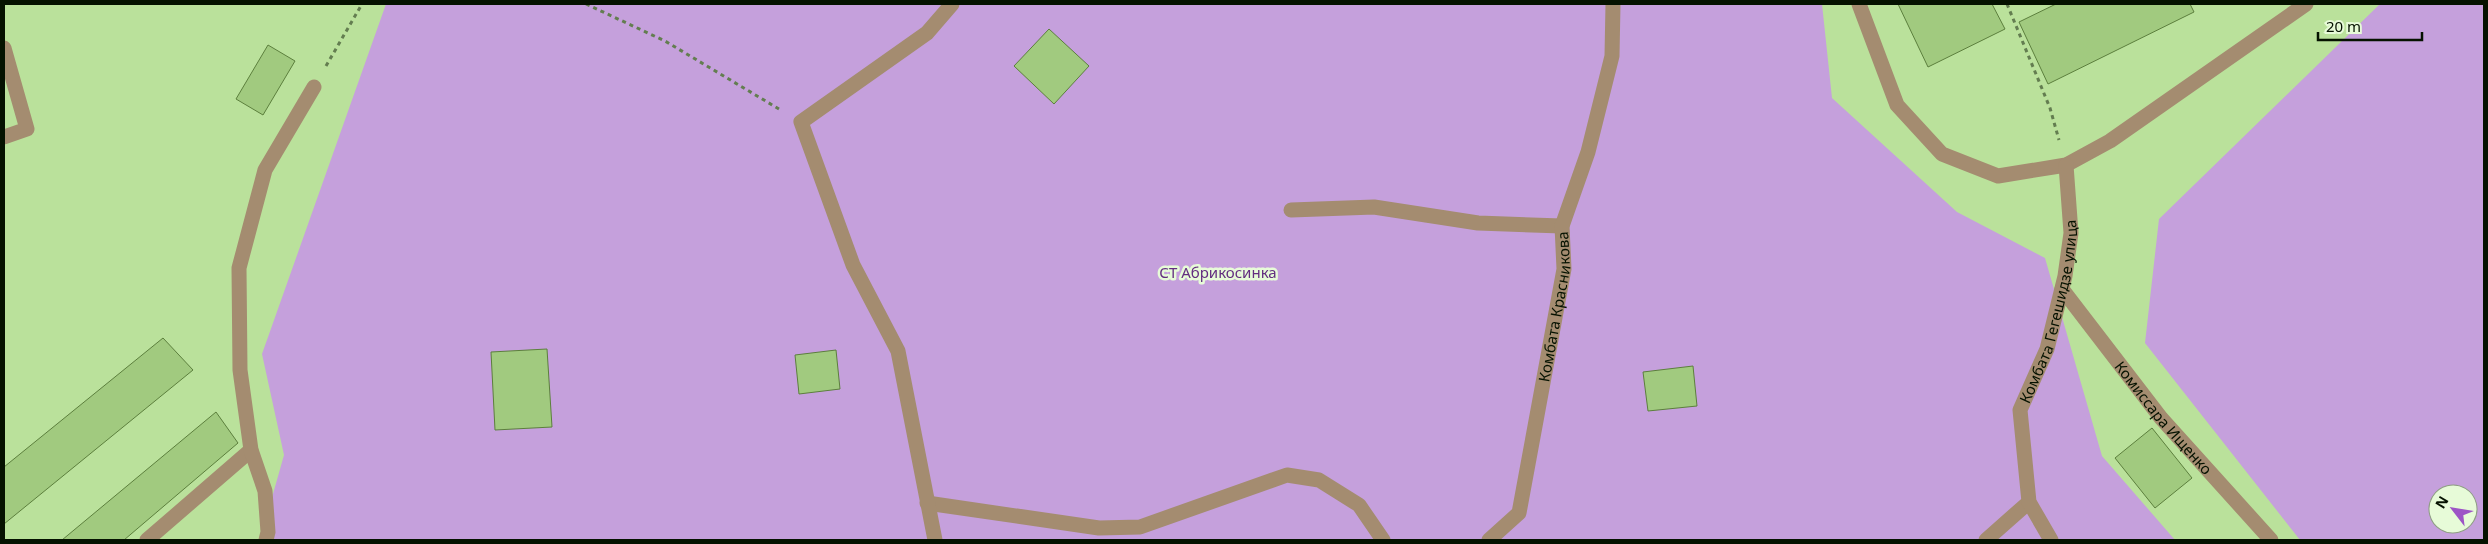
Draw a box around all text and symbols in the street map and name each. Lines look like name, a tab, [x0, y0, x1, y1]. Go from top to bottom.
scale bar	[2318, 10, 2422, 42]
text: 20 m	[2326, 16, 2361, 36]
street label: Комбата Гегешидзе улица	[2014, 219, 2081, 406]
street label: Комбата Красникова	[1533, 231, 1575, 383]
park label: СТ Абрикосинка	[1159, 262, 1277, 282]
street label: Комиссара Ищенко	[2111, 357, 2217, 479]
north arrow	[2428, 484, 2478, 534]
text: N	[2430, 492, 2453, 512]

